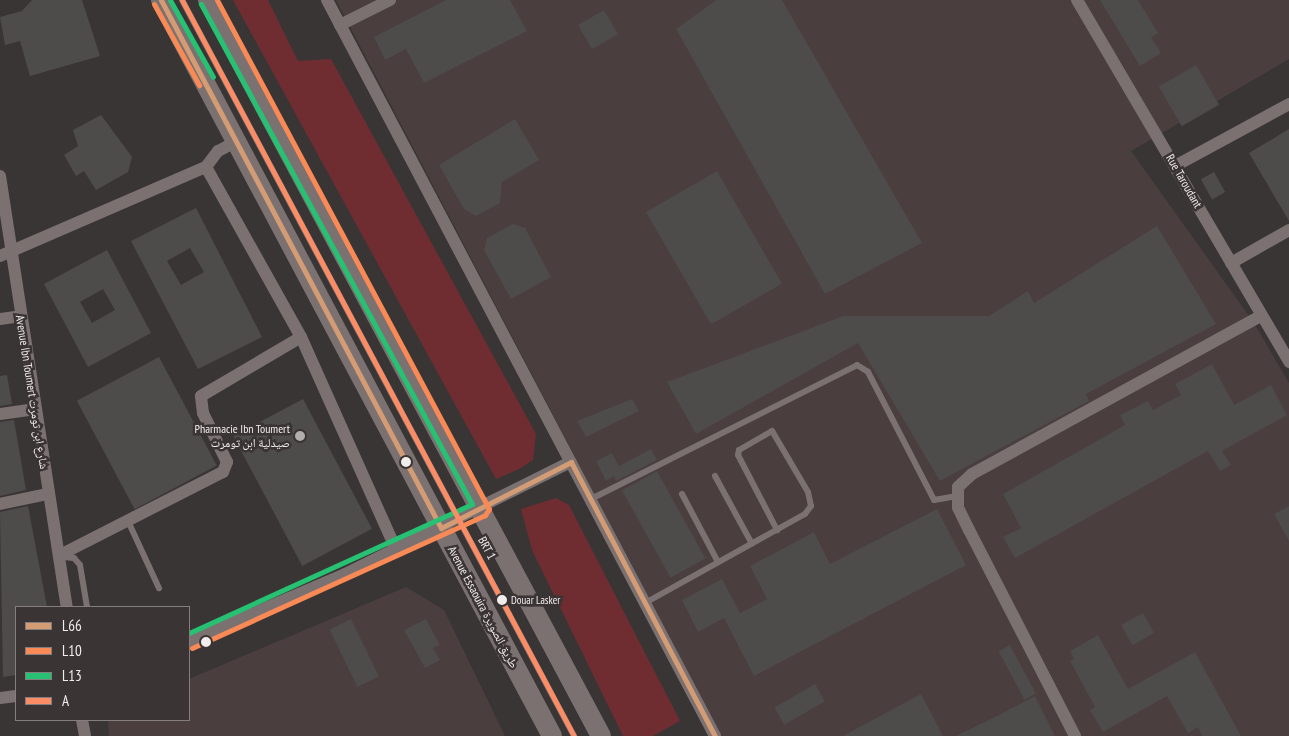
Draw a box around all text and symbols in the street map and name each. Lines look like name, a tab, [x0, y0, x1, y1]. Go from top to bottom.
street label: Rue Taroudant	[1163, 151, 1205, 211]
street label: Avenue Ibn Toumert شارع ابن تومرت	[13, 314, 51, 470]
place label: Pharmacie Ibn Toumert صيدلية ابن تومرت	[194, 422, 290, 450]
marker: Pharmacie Ibn Toumert صيدلية ابن تومرت	[294, 430, 306, 442]
unlabelled marker	[401, 457, 411, 467]
street label: BRT 1	[475, 534, 499, 562]
street label: Avenue Essaouira طريق الصويرة	[445, 544, 521, 670]
place label: Douar Lasker	[511, 593, 560, 607]
marker: Douar Lasker	[497, 595, 507, 605]
legend	[15, 606, 190, 721]
text: L66	[62, 616, 82, 635]
unlabelled marker	[201, 637, 211, 647]
text: L10	[62, 641, 82, 660]
text: L13	[62, 666, 82, 685]
text: A	[62, 691, 69, 710]

